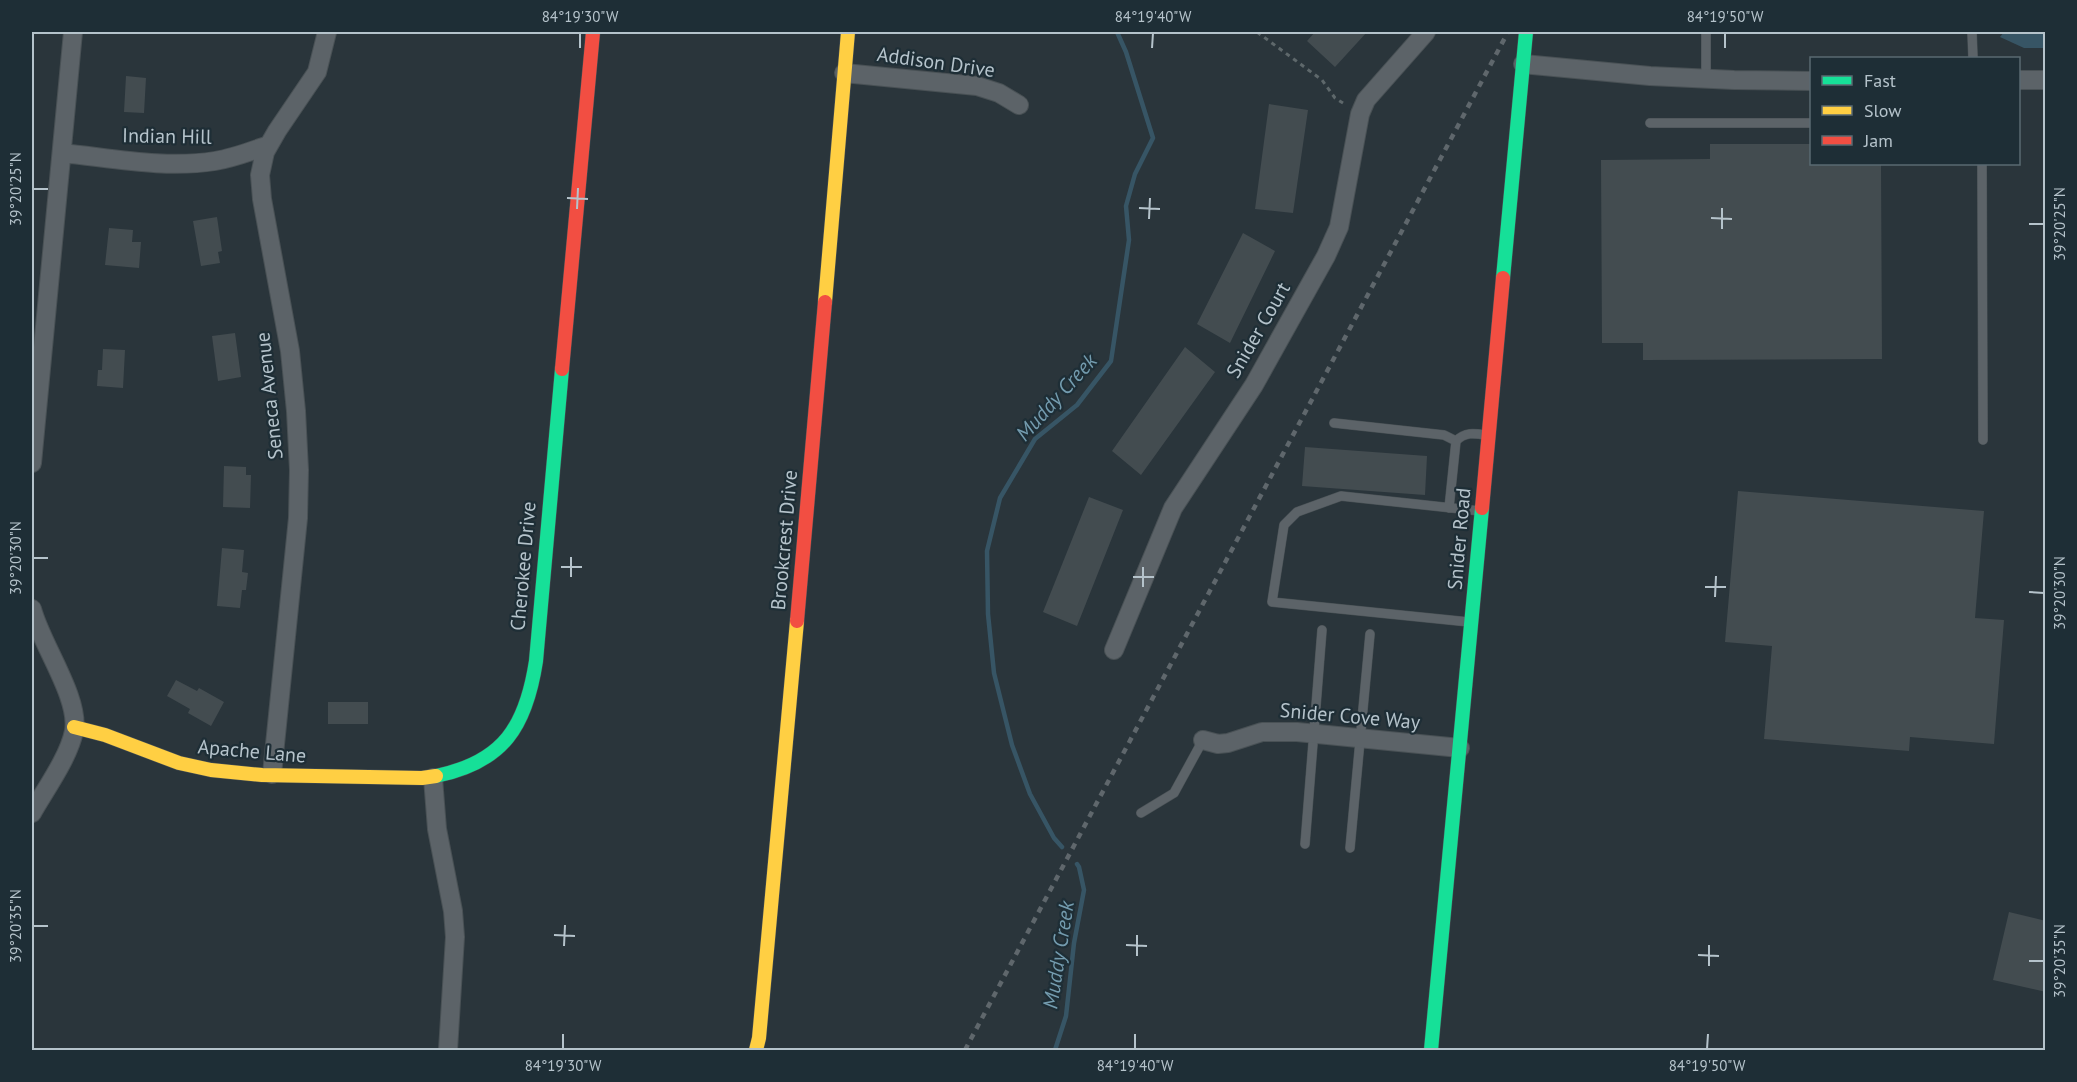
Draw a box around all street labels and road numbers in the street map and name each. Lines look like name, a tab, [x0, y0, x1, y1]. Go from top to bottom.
street label: Addison Drive	[875, 41, 997, 83]
street label: Indian Hill	[122, 122, 212, 150]
street label: Snider Court	[1220, 277, 1296, 383]
street label: Seneca Avenue	[249, 331, 289, 461]
street label: Brookcrest Drive	[765, 469, 803, 611]
street label: Snider Road	[1442, 487, 1476, 591]
street label: Cherokee Drive	[504, 500, 542, 632]
street label: Snider Cove Way	[1279, 697, 1422, 735]
street label: Apache Lane	[197, 733, 307, 769]

